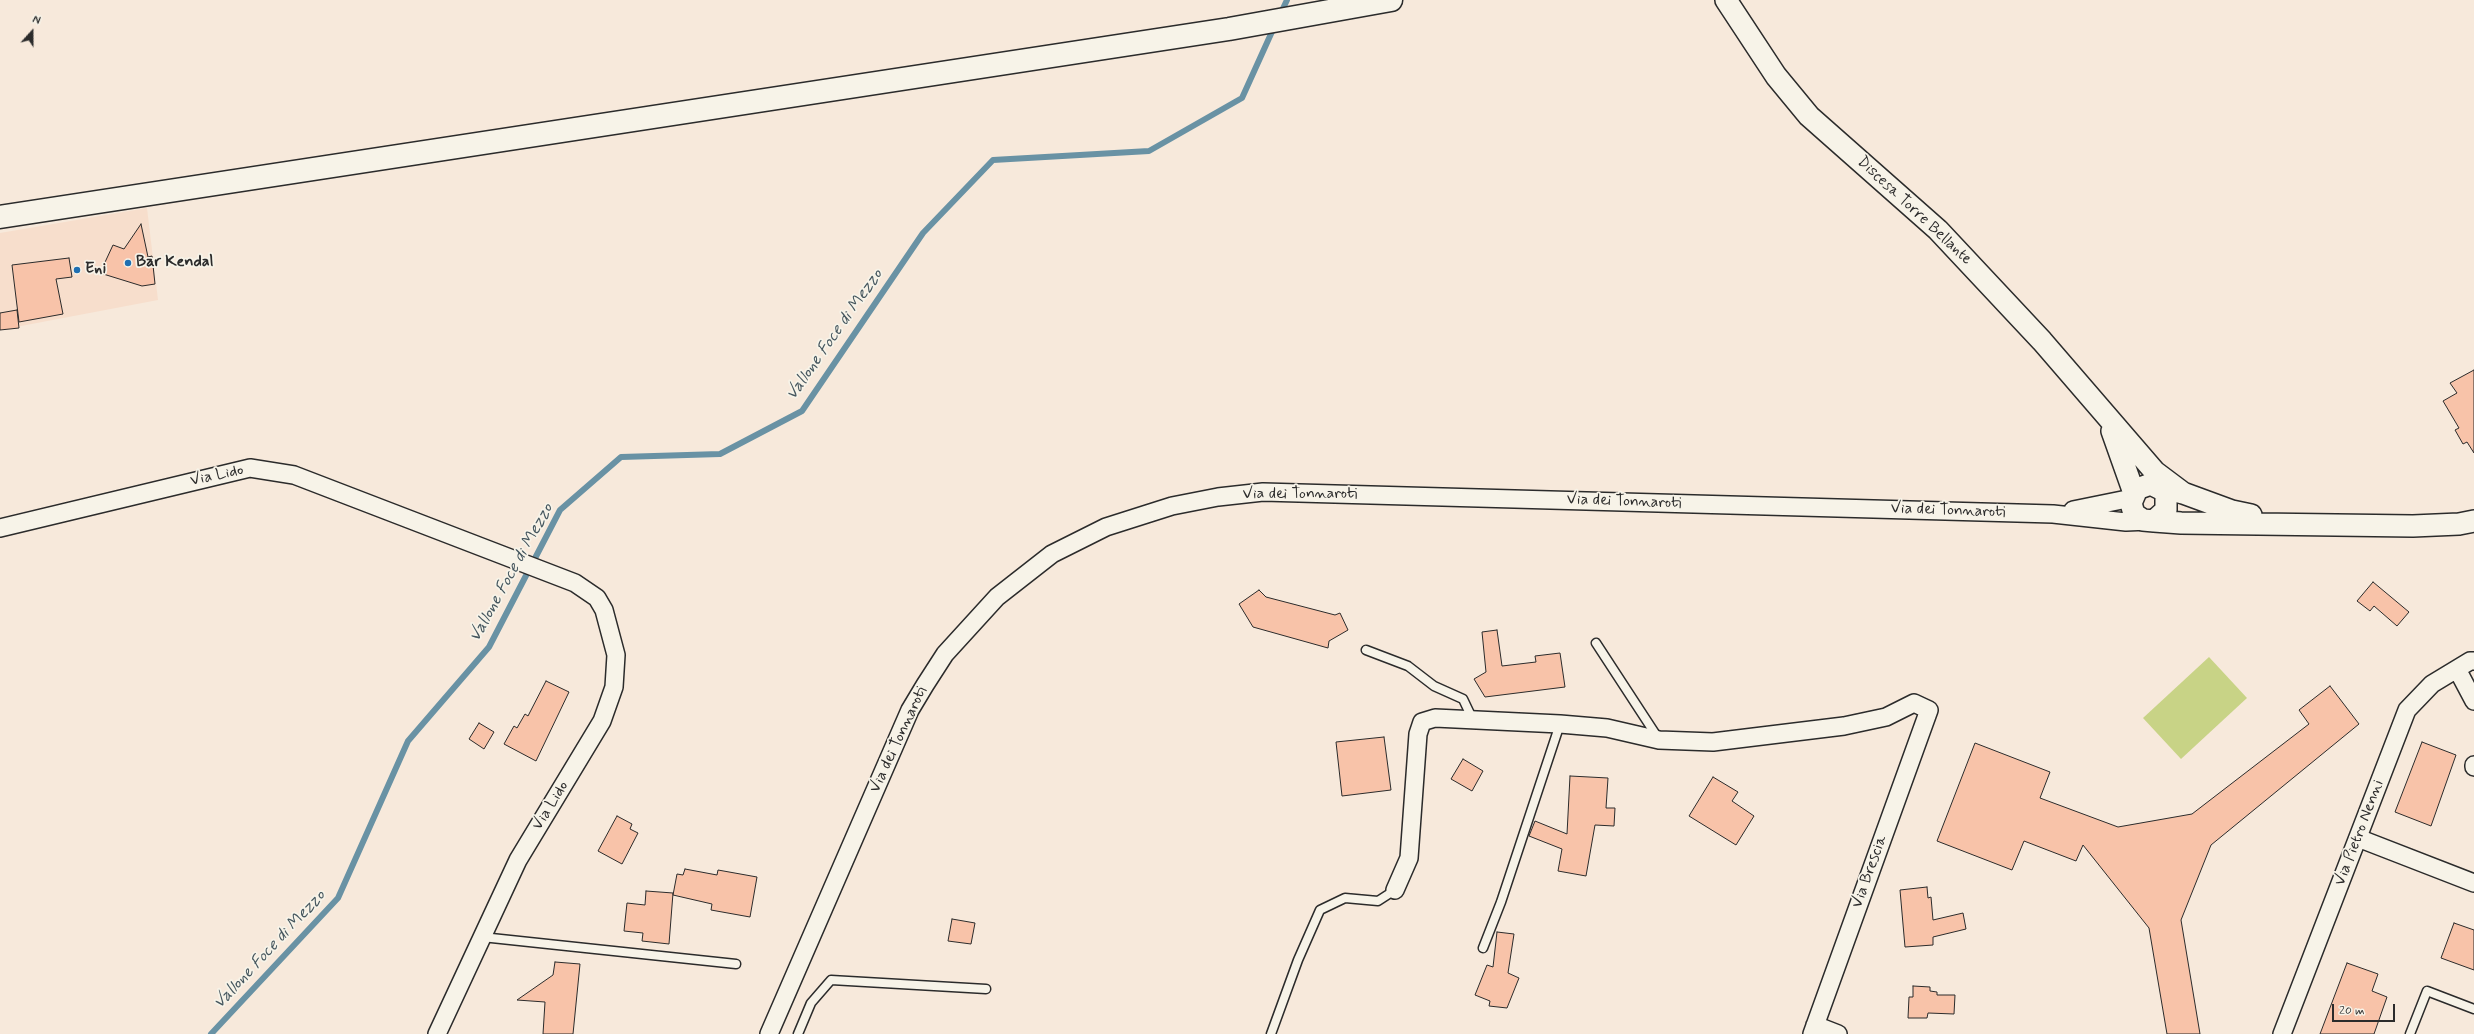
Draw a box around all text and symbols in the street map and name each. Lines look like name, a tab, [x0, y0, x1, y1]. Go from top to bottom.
north arrow	[12, 12, 52, 52]
text: N	[30, 13, 42, 29]
street label: Discesa Torre Bellante	[1852, 153, 1976, 269]
place label: Bar Kendal	[136, 253, 214, 273]
marker: Bar Kendal	[123, 258, 133, 268]
place label: Eni	[85, 260, 106, 280]
marker: Eni	[72, 265, 82, 275]
water label: Vallone Foce di Mezzo	[782, 266, 888, 404]
street label: Via Lido	[189, 461, 245, 491]
street label: Via dei Tonnaroti	[1243, 485, 1357, 505]
street label: Via dei Tonnaroti	[1566, 490, 1682, 514]
street label: Via dei Tonnaroti	[1890, 499, 2006, 523]
water label: Vallone Foce di Mezzo	[466, 500, 558, 646]
street label: Via dei Tonnaroti	[866, 684, 932, 796]
street label: Via Pietro Nenni	[2331, 777, 2389, 889]
street label: Via Lido	[529, 778, 573, 834]
street label: Via Brescia	[1848, 833, 1892, 911]
water label: Vallone Foce di Mezzo	[210, 886, 330, 1014]
scale bar	[2334, 996, 2397, 1022]
text: 20 m	[2339, 1003, 2365, 1019]

